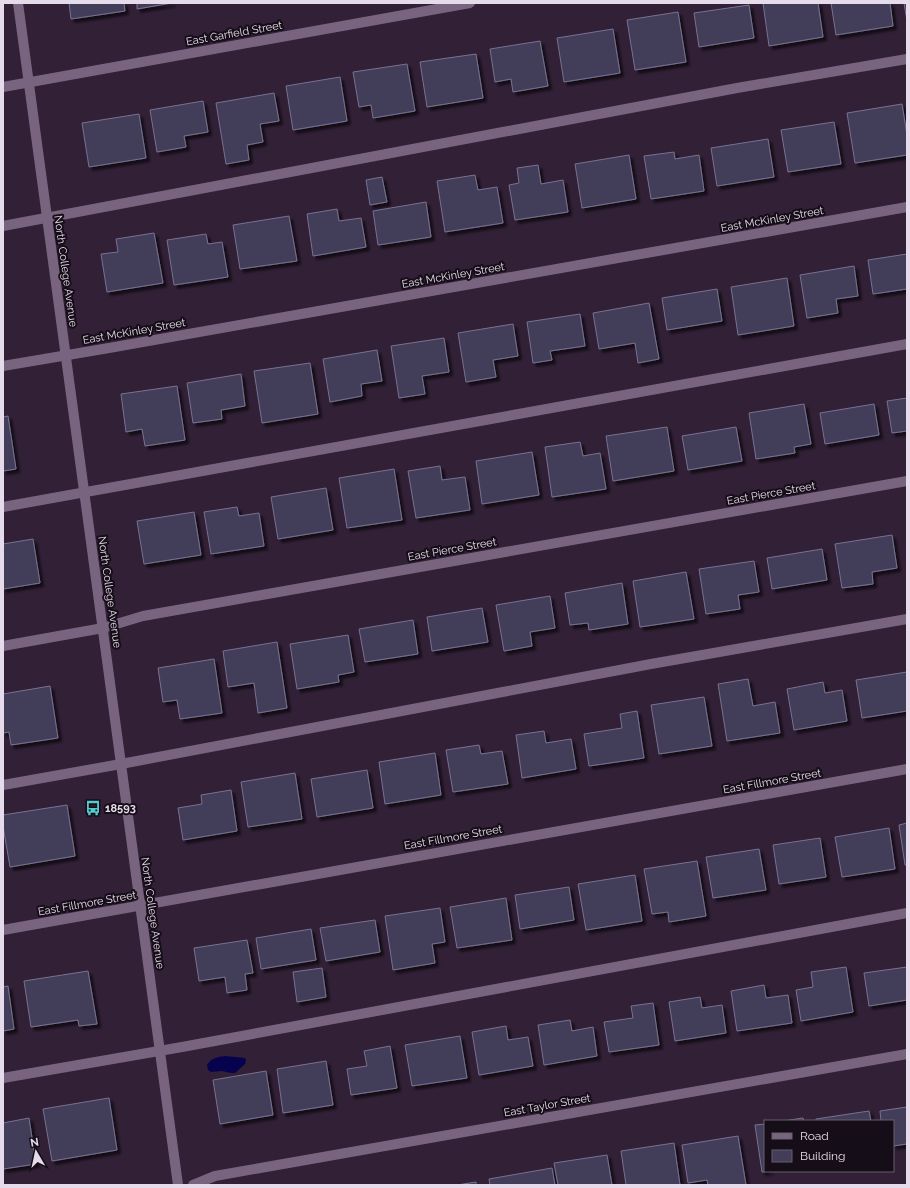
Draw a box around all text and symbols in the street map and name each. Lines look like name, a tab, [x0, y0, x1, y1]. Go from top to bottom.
street label: East Garfield Street	[185, 19, 283, 48]
street label: East McKinley Street	[720, 204, 825, 235]
street label: North College Avenue	[51, 214, 80, 328]
street label: East McKinley Street	[401, 260, 506, 291]
street label: East McKinley Street	[82, 316, 187, 347]
street label: East Pierce Street	[726, 479, 817, 508]
street label: North College Avenue	[95, 535, 124, 649]
street label: East Pierce Street	[407, 535, 498, 564]
street label: East Fillmore Street	[722, 766, 822, 797]
bus stop icon: 18593	[84, 799, 102, 817]
place label: 18593	[105, 802, 136, 815]
street label: East Fillmore Street	[403, 822, 503, 853]
street label: North College Avenue	[138, 856, 167, 970]
street label: East Fillmore Street	[37, 888, 137, 919]
street label: East Taylor Street	[503, 1091, 592, 1120]
legend	[764, 1120, 894, 1172]
text: Road	[800, 1129, 829, 1143]
north arrow	[16, 1132, 56, 1172]
text: N	[29, 1136, 40, 1150]
text: Building	[800, 1149, 846, 1163]

